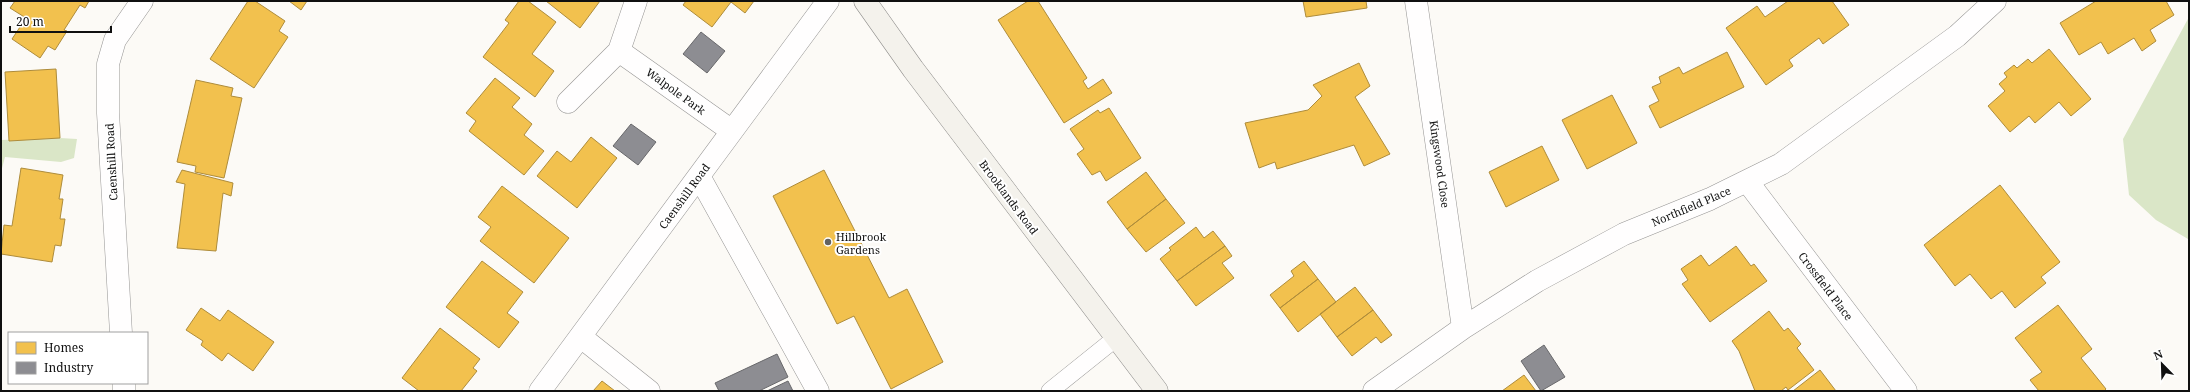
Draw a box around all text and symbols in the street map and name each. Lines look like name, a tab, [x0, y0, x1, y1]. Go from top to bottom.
scale bar	[10, 8, 111, 34]
text: 20 m	[16, 13, 44, 30]
street label: Walpole Park	[643, 64, 709, 118]
street label: Kingswood Close	[1426, 119, 1454, 209]
street label: Caenshill Road	[101, 123, 121, 201]
street label: Brooklands Road	[976, 157, 1042, 237]
street label: Caenshill Road	[655, 160, 713, 232]
street label: Northfield Place	[1649, 183, 1733, 229]
place label: Hillbrook Gardens	[836, 229, 887, 257]
marker: Hillbrook Gardens	[823, 237, 833, 247]
street label: Crossfield Place	[1795, 249, 1857, 323]
legend	[8, 332, 148, 384]
text: Homes	[44, 339, 84, 356]
north arrow	[2142, 344, 2182, 384]
text: N	[2151, 346, 2165, 363]
text: Industry	[44, 359, 93, 376]

